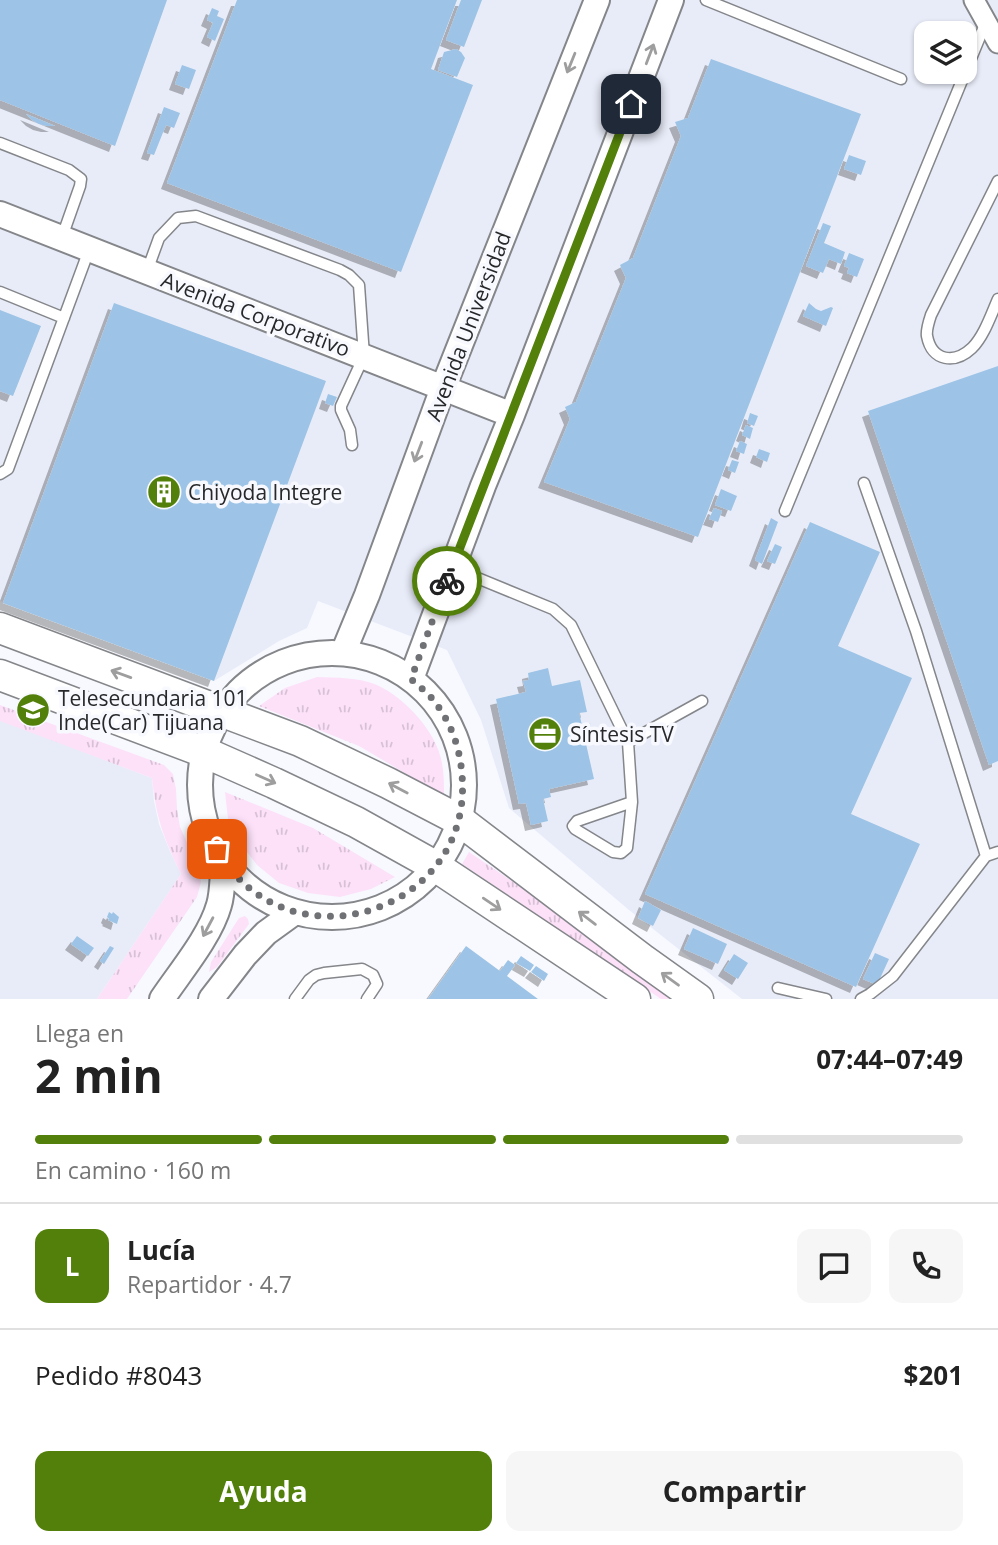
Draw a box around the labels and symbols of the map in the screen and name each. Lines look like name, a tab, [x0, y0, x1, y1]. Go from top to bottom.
one-way arrow	[645, 44, 658, 66]
one-way arrow	[564, 52, 577, 74]
pin	[601, 74, 661, 134]
street label: Avenida Universidad	[419, 227, 517, 425]
street label: Avenida Corporativo	[158, 265, 354, 363]
one-way arrow	[411, 441, 424, 463]
building icon: Chiyoda Integre	[145, 473, 183, 511]
place label: Chiyoda Integre	[188, 478, 342, 506]
courier	[412, 546, 482, 616]
one-way arrow	[110, 666, 132, 679]
place label: Telesecundaria 101 Inde(Car) Tijuana	[58, 684, 248, 736]
school or university icon: Telesecundaria 101 Inde(Car) Tijuana	[14, 691, 52, 729]
office icon: Síntesis TV	[526, 715, 564, 753]
place label: Síntesis TV	[570, 720, 674, 748]
one-way arrow	[255, 773, 277, 786]
one-way arrow	[389, 781, 409, 795]
pin	[187, 819, 247, 879]
one-way arrow	[482, 897, 501, 911]
one-way arrow	[579, 910, 597, 925]
one-way arrow	[201, 916, 215, 937]
one-way arrow	[661, 972, 680, 986]

